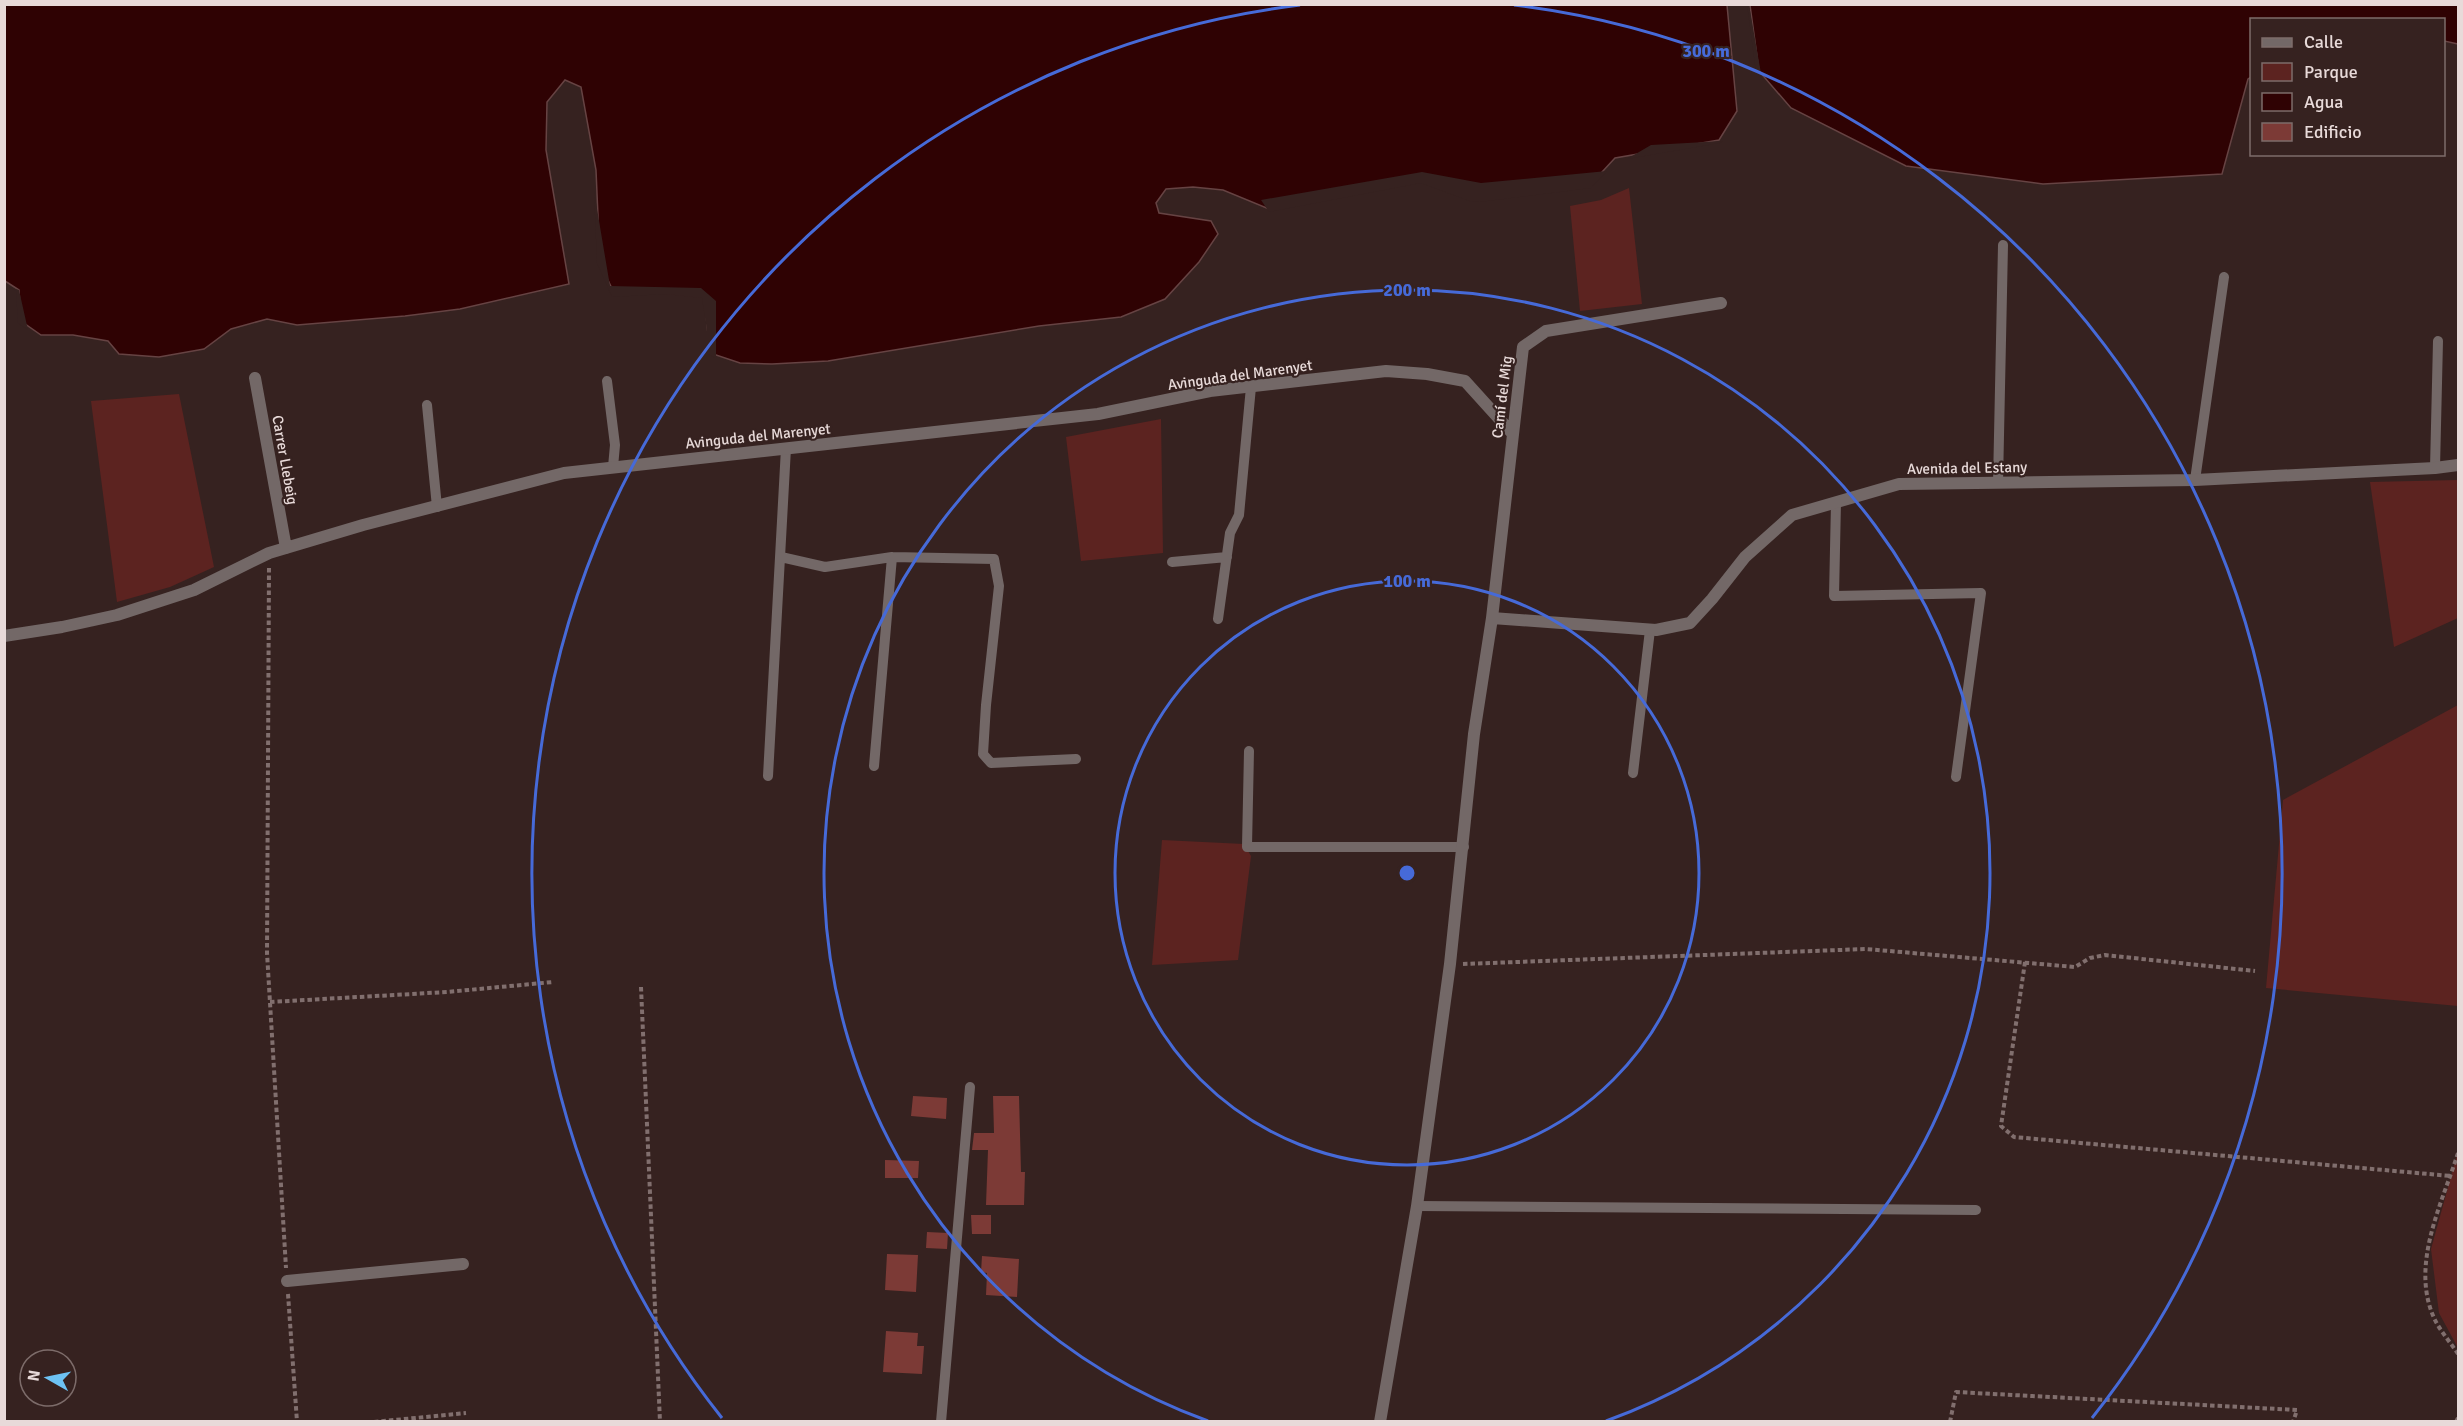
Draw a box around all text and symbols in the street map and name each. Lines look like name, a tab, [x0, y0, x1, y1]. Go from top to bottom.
legend	[2250, 18, 2445, 156]
text: Calle	[2304, 31, 2343, 53]
text: 300 m	[1682, 40, 1730, 62]
text: Parque	[2304, 61, 2358, 83]
text: Agua	[2304, 91, 2343, 113]
text: Edificio	[2304, 121, 2362, 143]
text: 200 m	[1383, 279, 1431, 301]
street label: Camí del Mig	[1488, 355, 1516, 439]
street label: Avinguda del Marenyet	[1166, 356, 1314, 394]
street label: Carrer Llebeig	[268, 414, 302, 506]
street label: Avinguda del Marenyet	[684, 419, 832, 453]
street label: Avenida del Estany	[1907, 458, 2027, 478]
text: 100 m	[1383, 570, 1431, 592]
centre of rings	[1397, 863, 1417, 883]
north arrow	[18, 1348, 78, 1408]
text: N	[23, 1369, 45, 1383]

